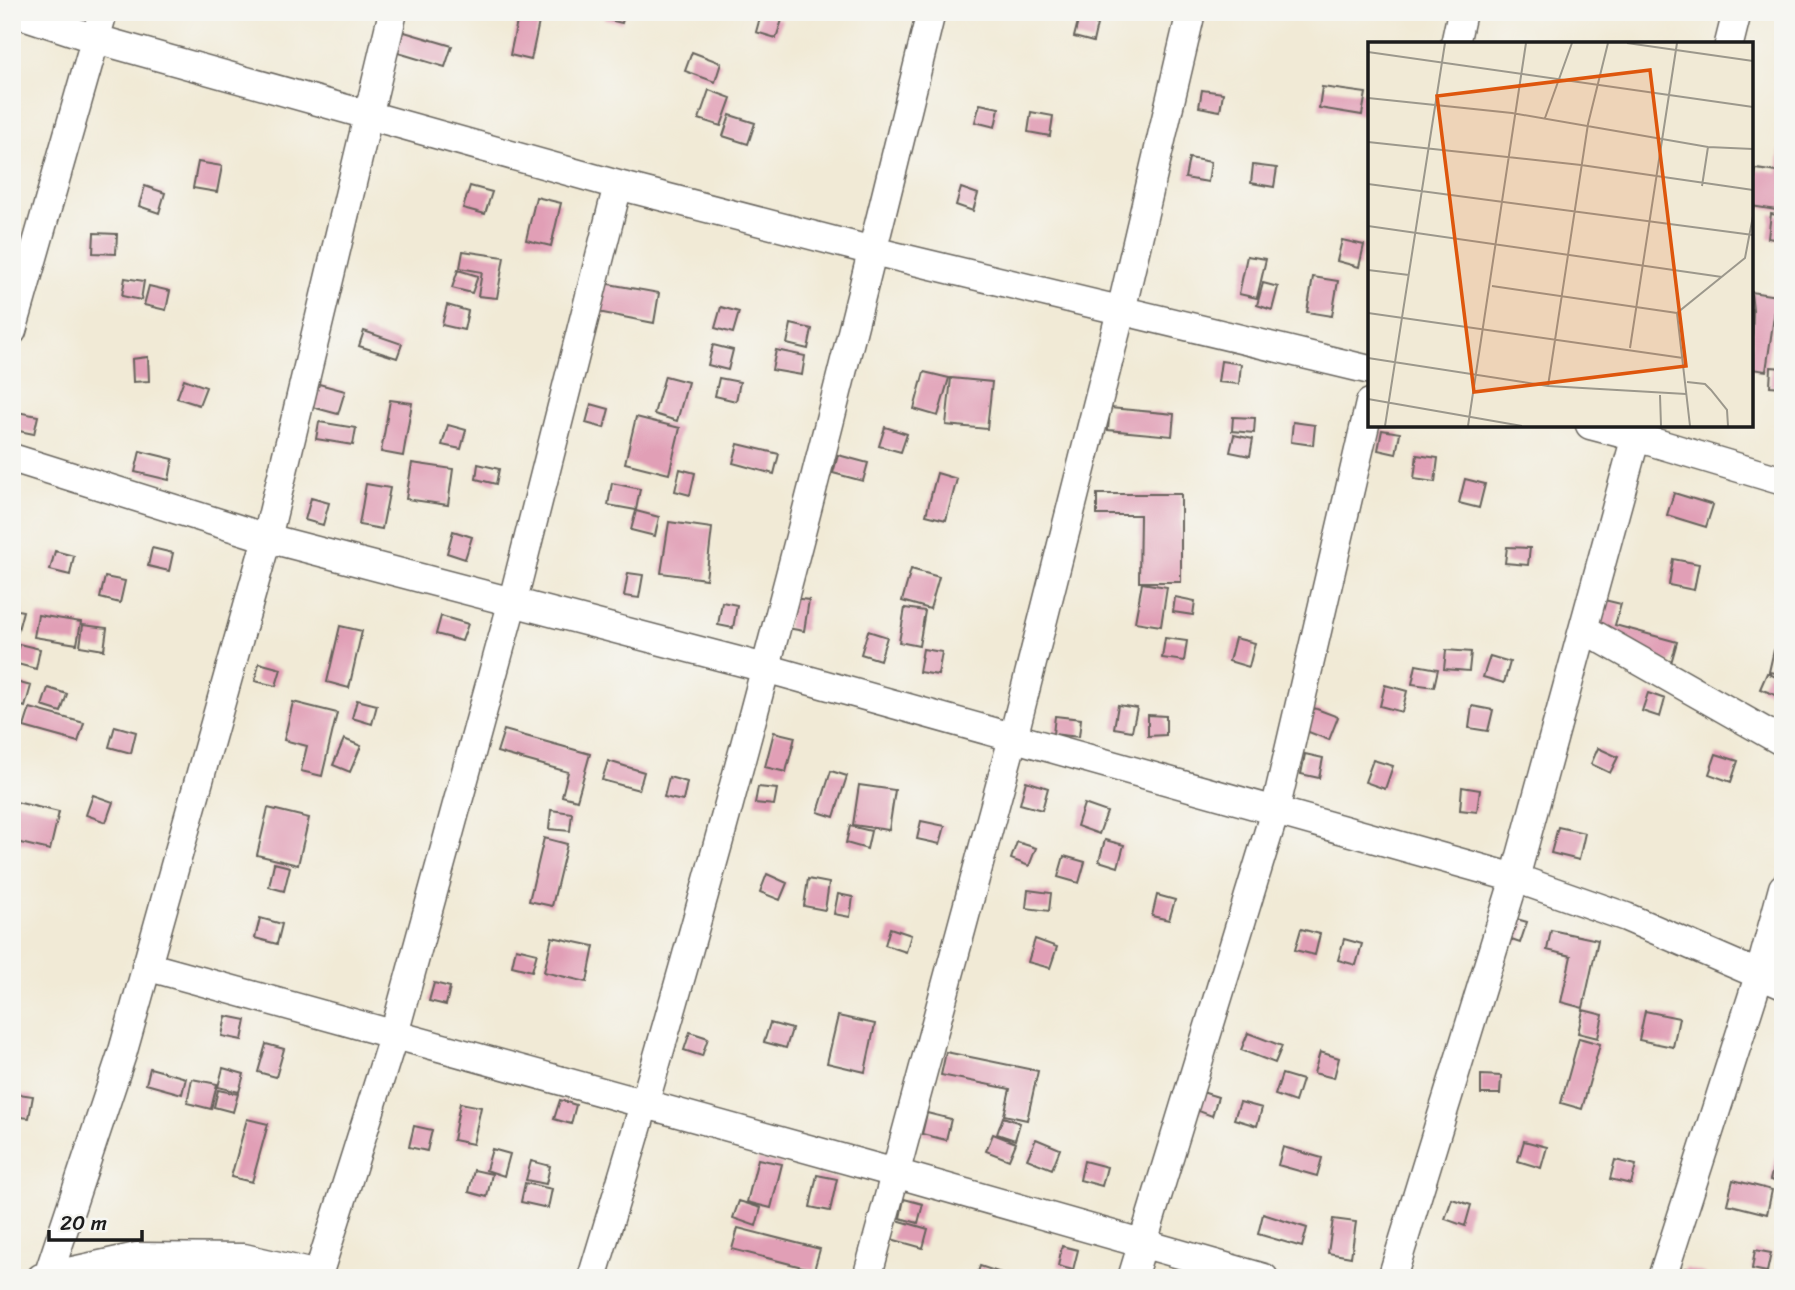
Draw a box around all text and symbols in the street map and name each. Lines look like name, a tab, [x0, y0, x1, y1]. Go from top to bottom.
inset map	[1368, 42, 1753, 427]
scale bar	[49, 1199, 142, 1243]
text: 20 m	[60, 1204, 107, 1242]

